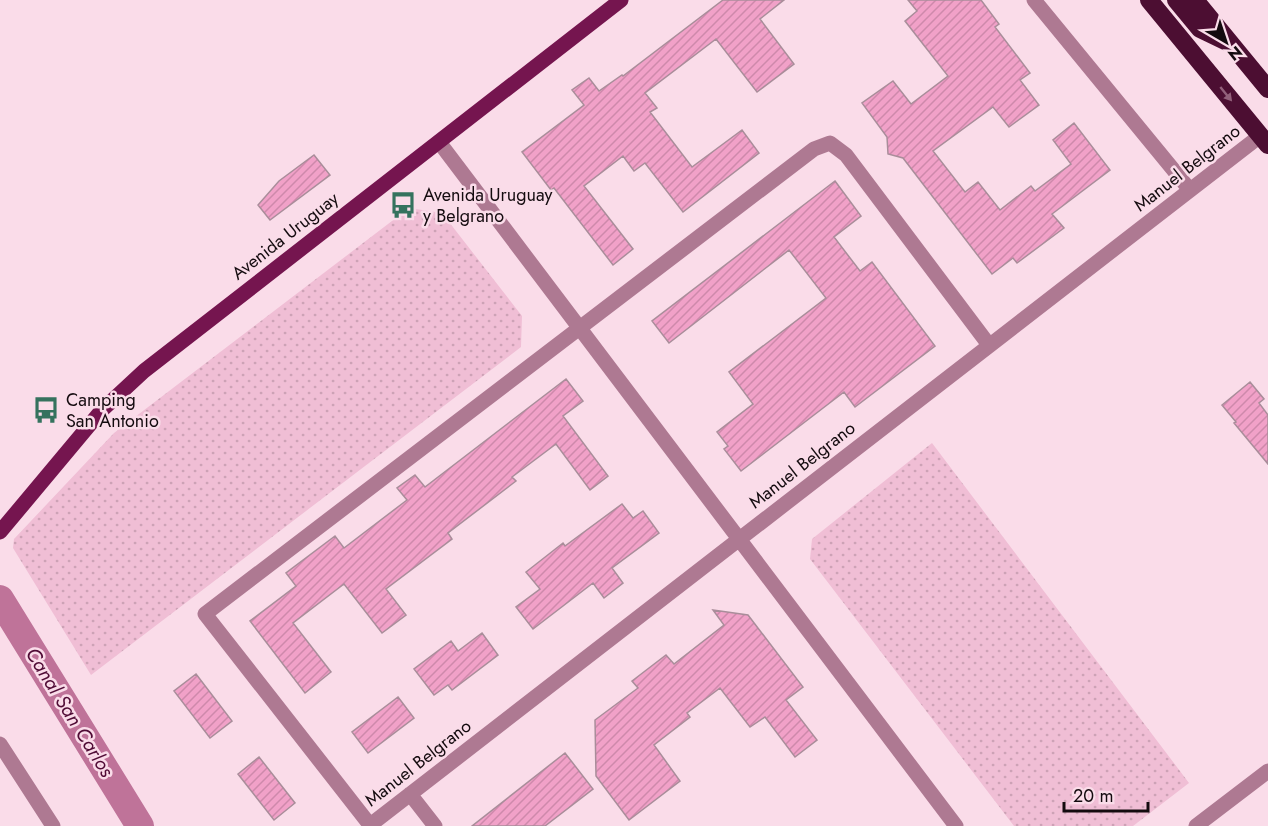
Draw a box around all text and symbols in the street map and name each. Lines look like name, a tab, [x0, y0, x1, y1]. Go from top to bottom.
north arrow	[1196, 12, 1256, 72]
text: N	[1223, 40, 1247, 66]
one-way arrow	[1220, 86, 1233, 102]
street label: Manuel Belgrano	[1128, 118, 1246, 218]
place label: Avenida Uruguay y Belgrano	[423, 182, 553, 229]
street label: Avenida Uruguay	[226, 186, 344, 286]
bus stop icon: Avenida Uruguay y Belgrano	[388, 190, 418, 220]
place label: Camping San Antonio	[66, 387, 159, 434]
bus stop icon: Camping San Antonio	[31, 395, 61, 425]
street label: Manuel Belgrano	[743, 415, 861, 515]
water label: Canal San Carlos	[18, 642, 121, 783]
street label: Manuel Belgrano	[359, 713, 477, 813]
scale bar	[1064, 775, 1148, 813]
text: 20 m	[1073, 783, 1113, 809]

